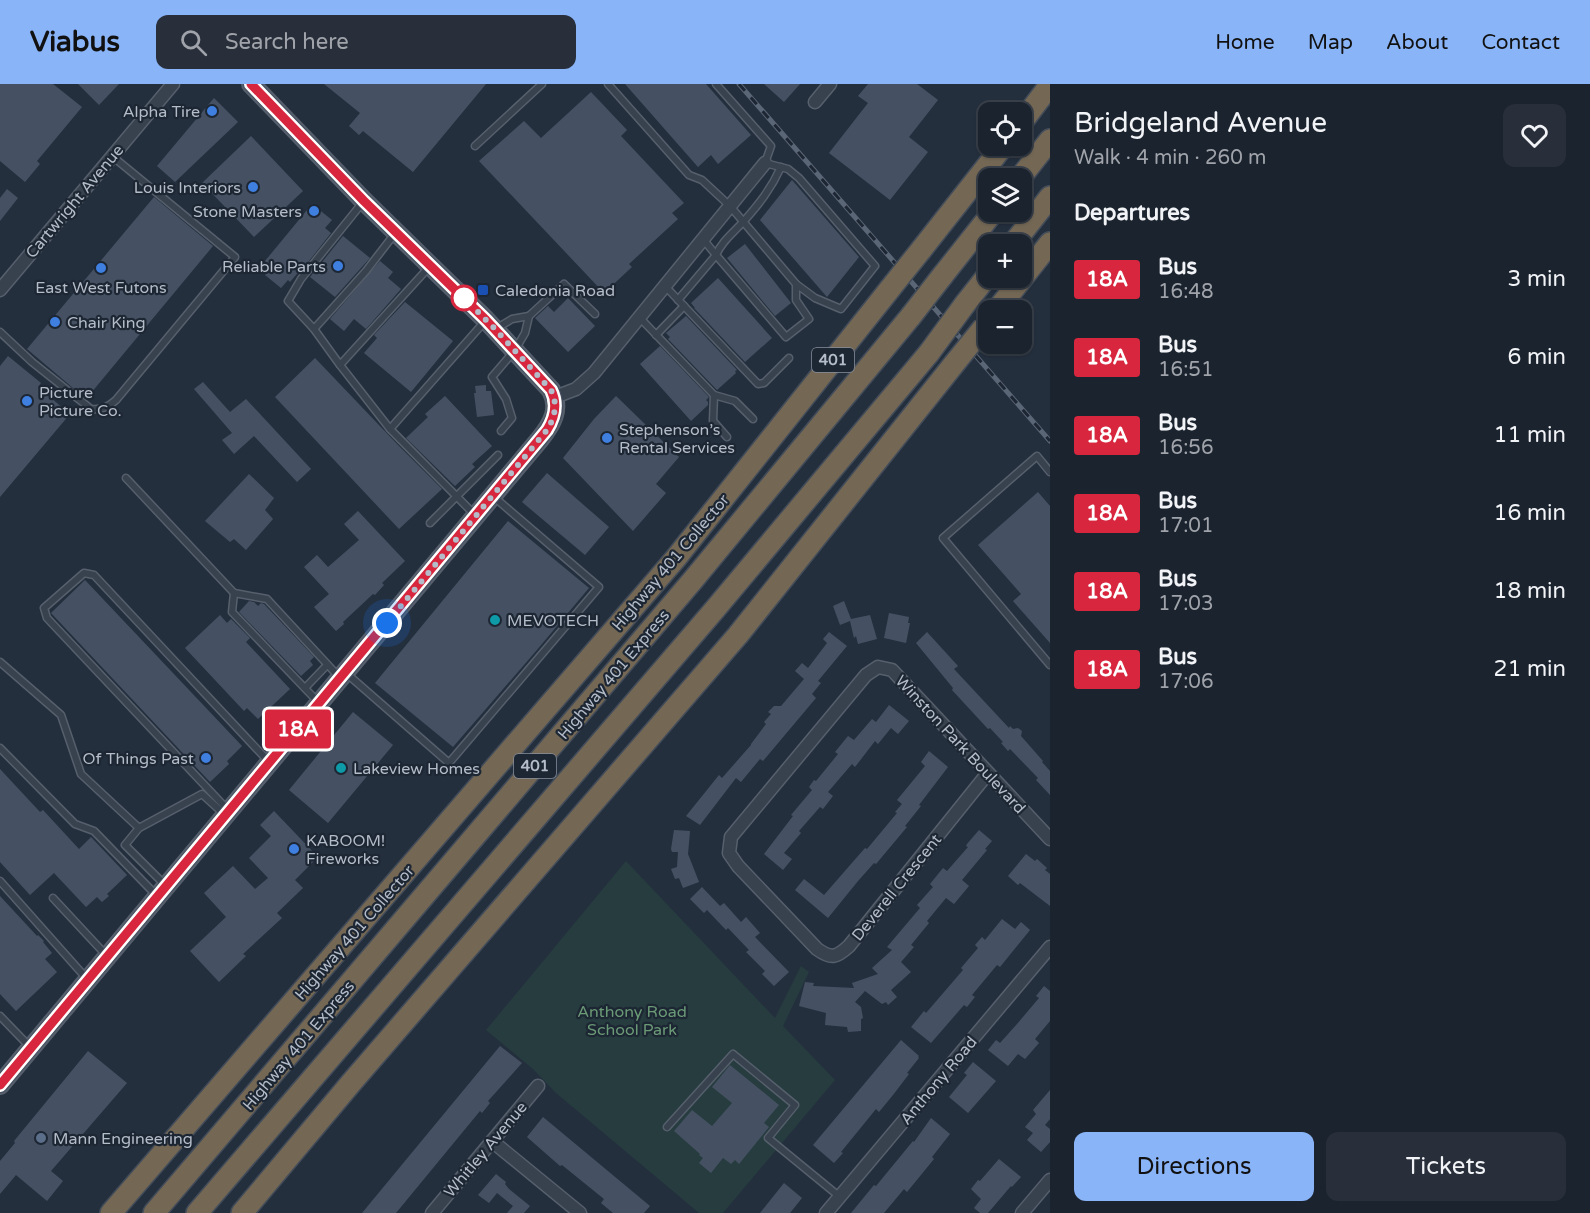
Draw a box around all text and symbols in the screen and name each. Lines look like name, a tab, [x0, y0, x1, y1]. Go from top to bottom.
search box	[156, 15, 576, 69]
text: Viabus	[30, 25, 120, 59]
icon: search	[177, 26, 210, 59]
text: Search here	[225, 29, 349, 55]
text: Home	[1215, 30, 1275, 55]
text: Map	[1308, 30, 1353, 55]
text: About	[1386, 30, 1448, 55]
text: Contact	[1481, 30, 1560, 55]
place label: Alpha Tire	[123, 102, 200, 122]
map controls	[978, 102, 1032, 354]
button: locate	[978, 102, 1032, 156]
marker: Alpha Tire	[205, 104, 219, 118]
button: heart	[1503, 104, 1566, 167]
text: Bridgeland Avenue	[1074, 106, 1327, 140]
street label: Cartwright Avenue	[21, 141, 128, 263]
text: Walk · 4 min · 260 m	[1074, 146, 1266, 170]
button: layers	[978, 168, 1032, 222]
place label: Louis Interiors	[134, 178, 241, 198]
marker: Louis Interiors	[246, 180, 260, 194]
text: Departures	[1074, 200, 1190, 226]
place label: Stone Masters	[193, 202, 302, 222]
marker: Stone Masters	[307, 204, 321, 218]
button: +	[978, 234, 1032, 288]
text: Bus	[1158, 254, 1197, 280]
place label: Reliable Parts	[222, 257, 326, 277]
marker: Reliable Parts	[331, 259, 345, 273]
marker: East West Futons	[94, 261, 108, 275]
text: 3 min	[1507, 266, 1566, 292]
text: 18A	[1086, 267, 1128, 292]
place label: East West Futons	[35, 278, 167, 298]
text: 16:48	[1158, 280, 1214, 304]
place label: Caledonia Road	[495, 281, 615, 301]
marker: Caledonia Road	[476, 283, 490, 297]
unlabelled marker	[451, 285, 477, 311]
button: −	[978, 300, 1032, 354]
place label: Chair King	[67, 313, 146, 333]
marker: Chair King	[48, 315, 62, 329]
text: Bus	[1158, 332, 1197, 358]
text: 6 min	[1507, 344, 1566, 370]
text: 18A	[1086, 345, 1128, 370]
road number: 401	[812, 348, 854, 372]
text: 16:51	[1158, 358, 1214, 382]
place label: Picture Picture Co.	[39, 383, 122, 421]
marker: Picture Picture Co.	[20, 394, 34, 408]
text: Bus	[1158, 410, 1197, 436]
place label: Stephenson’s Rental Services	[619, 420, 735, 458]
text: 11 min	[1494, 422, 1566, 448]
text: 18A	[1086, 423, 1128, 448]
marker: Stephenson’s Rental Services	[600, 431, 614, 445]
text: 16:56	[1158, 436, 1214, 460]
text: Bus	[1158, 488, 1197, 514]
street label: Highway 401 Collector	[608, 490, 734, 635]
text: 16 min	[1494, 500, 1566, 526]
text: 18A	[1086, 501, 1128, 526]
text: 17:01	[1158, 514, 1214, 538]
text: Bus	[1158, 566, 1197, 592]
text: 18 min	[1494, 578, 1566, 604]
text: 18A	[1086, 579, 1128, 604]
text: 17:03	[1158, 592, 1214, 616]
street label: Highway 401 Express	[554, 606, 674, 744]
your location	[372, 608, 402, 638]
place label: MEVOTECH	[507, 611, 599, 631]
marker: MEVOTECH	[488, 613, 502, 627]
text: Bus	[1158, 644, 1197, 670]
text: 21 min	[1494, 656, 1566, 682]
text: 18A	[1086, 657, 1128, 682]
text: 17:06	[1158, 670, 1214, 694]
street label: Winston Park Boulevard	[891, 671, 1030, 818]
line badge: 18A	[264, 710, 332, 748]
text: 18A	[277, 717, 319, 742]
place label: Of Things Past	[83, 749, 194, 769]
marker: Of Things Past	[199, 751, 213, 765]
road number: 401	[514, 754, 556, 778]
place label: Lakeview Homes	[353, 759, 480, 779]
marker: Lakeview Homes	[334, 761, 348, 775]
street label: Deverell Crescent	[847, 830, 946, 945]
place label: KABOOM! Fireworks	[306, 831, 385, 869]
marker: KABOOM! Fireworks	[287, 842, 301, 856]
street label: Highway 401 Collector	[291, 861, 419, 1004]
street label: Highway 401 Express	[239, 977, 359, 1115]
park label: Anthony Road School Park	[577, 1002, 687, 1040]
street label: Anthony Road	[896, 1032, 982, 1129]
street label: Whitley Avenue	[440, 1098, 532, 1202]
place label: Mann Engineering	[53, 1129, 193, 1149]
marker: Mann Engineering	[34, 1131, 48, 1145]
button: Directions	[1074, 1132, 1314, 1201]
button: Tickets	[1326, 1132, 1566, 1201]

